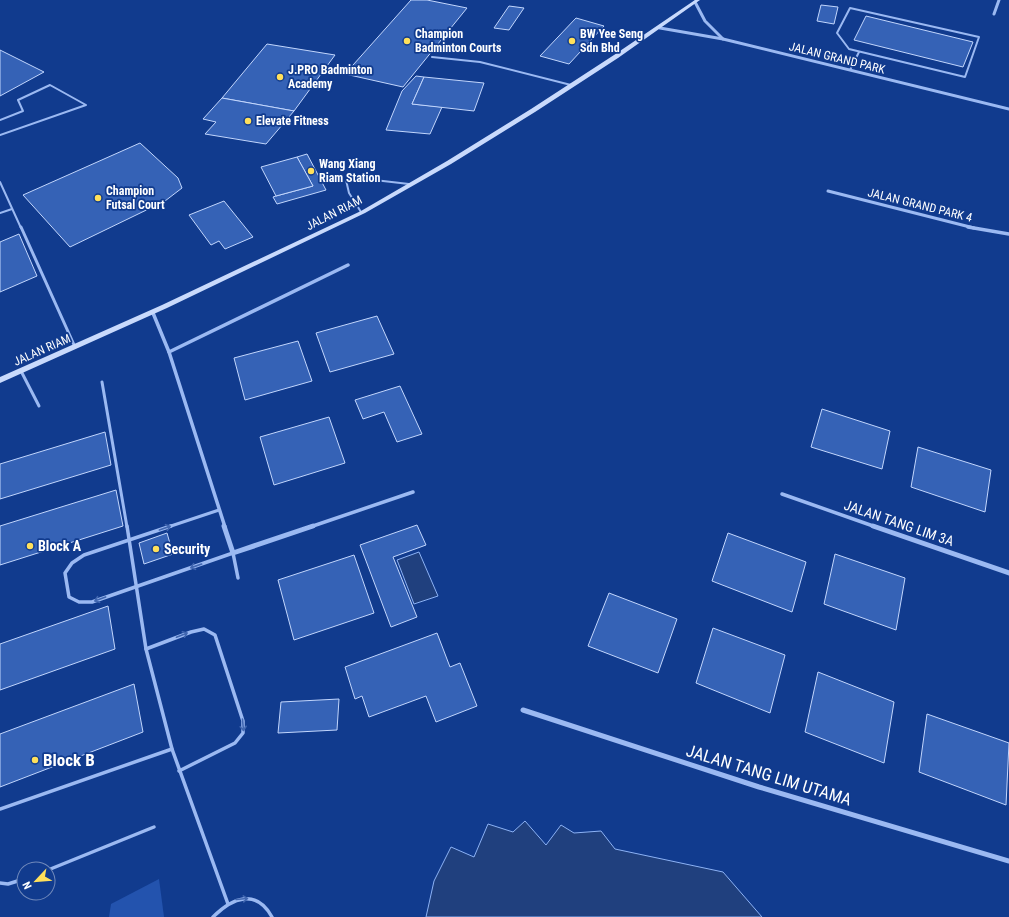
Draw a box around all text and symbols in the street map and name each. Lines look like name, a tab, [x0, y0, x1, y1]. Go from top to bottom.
place label: Champion Badminton Courts	[415, 27, 502, 55]
place label: BW Yee Seng Sdn Bhd	[580, 27, 643, 55]
marker: Champion Badminton Courts	[402, 36, 412, 46]
marker: BW Yee Seng Sdn Bhd	[567, 36, 577, 46]
street label: JALAN GRAND PARK	[787, 39, 887, 77]
place label: J.PRO Badminton Academy	[288, 63, 372, 91]
marker: J.PRO Badminton Academy	[275, 72, 285, 82]
place label: Elevate Fitness	[256, 114, 329, 128]
marker: Elevate Fitness	[243, 116, 253, 126]
place label: Wang Xiang Riam Station	[319, 157, 380, 185]
marker: Wang Xiang Riam Station	[306, 166, 316, 176]
place label: Champion Futsal Court	[106, 184, 165, 212]
street label: JALAN GRAND PARK 4	[866, 185, 974, 225]
marker: Champion Futsal Court	[93, 193, 103, 203]
street label: JALAN RIAM	[304, 193, 364, 233]
street label: JALAN RIAM	[11, 331, 73, 369]
street label: JALAN TANG LIM 3A	[842, 497, 956, 549]
one-way arrow	[159, 523, 171, 531]
place label: Block A	[38, 538, 82, 554]
marker: Block A	[25, 541, 35, 551]
place label: Security	[164, 541, 211, 557]
marker: Security	[151, 544, 161, 554]
one-way arrow	[191, 562, 203, 570]
one-way arrow	[95, 596, 107, 604]
one-way arrow	[175, 631, 187, 639]
one-way arrow	[239, 718, 246, 731]
street label: JALAN TANG LIM UTAMA	[684, 740, 854, 810]
place label: Block B	[43, 750, 95, 770]
marker: Block B	[30, 755, 40, 765]
north arrow	[16, 861, 56, 901]
text: N	[20, 879, 35, 891]
one-way arrow	[235, 895, 248, 903]

